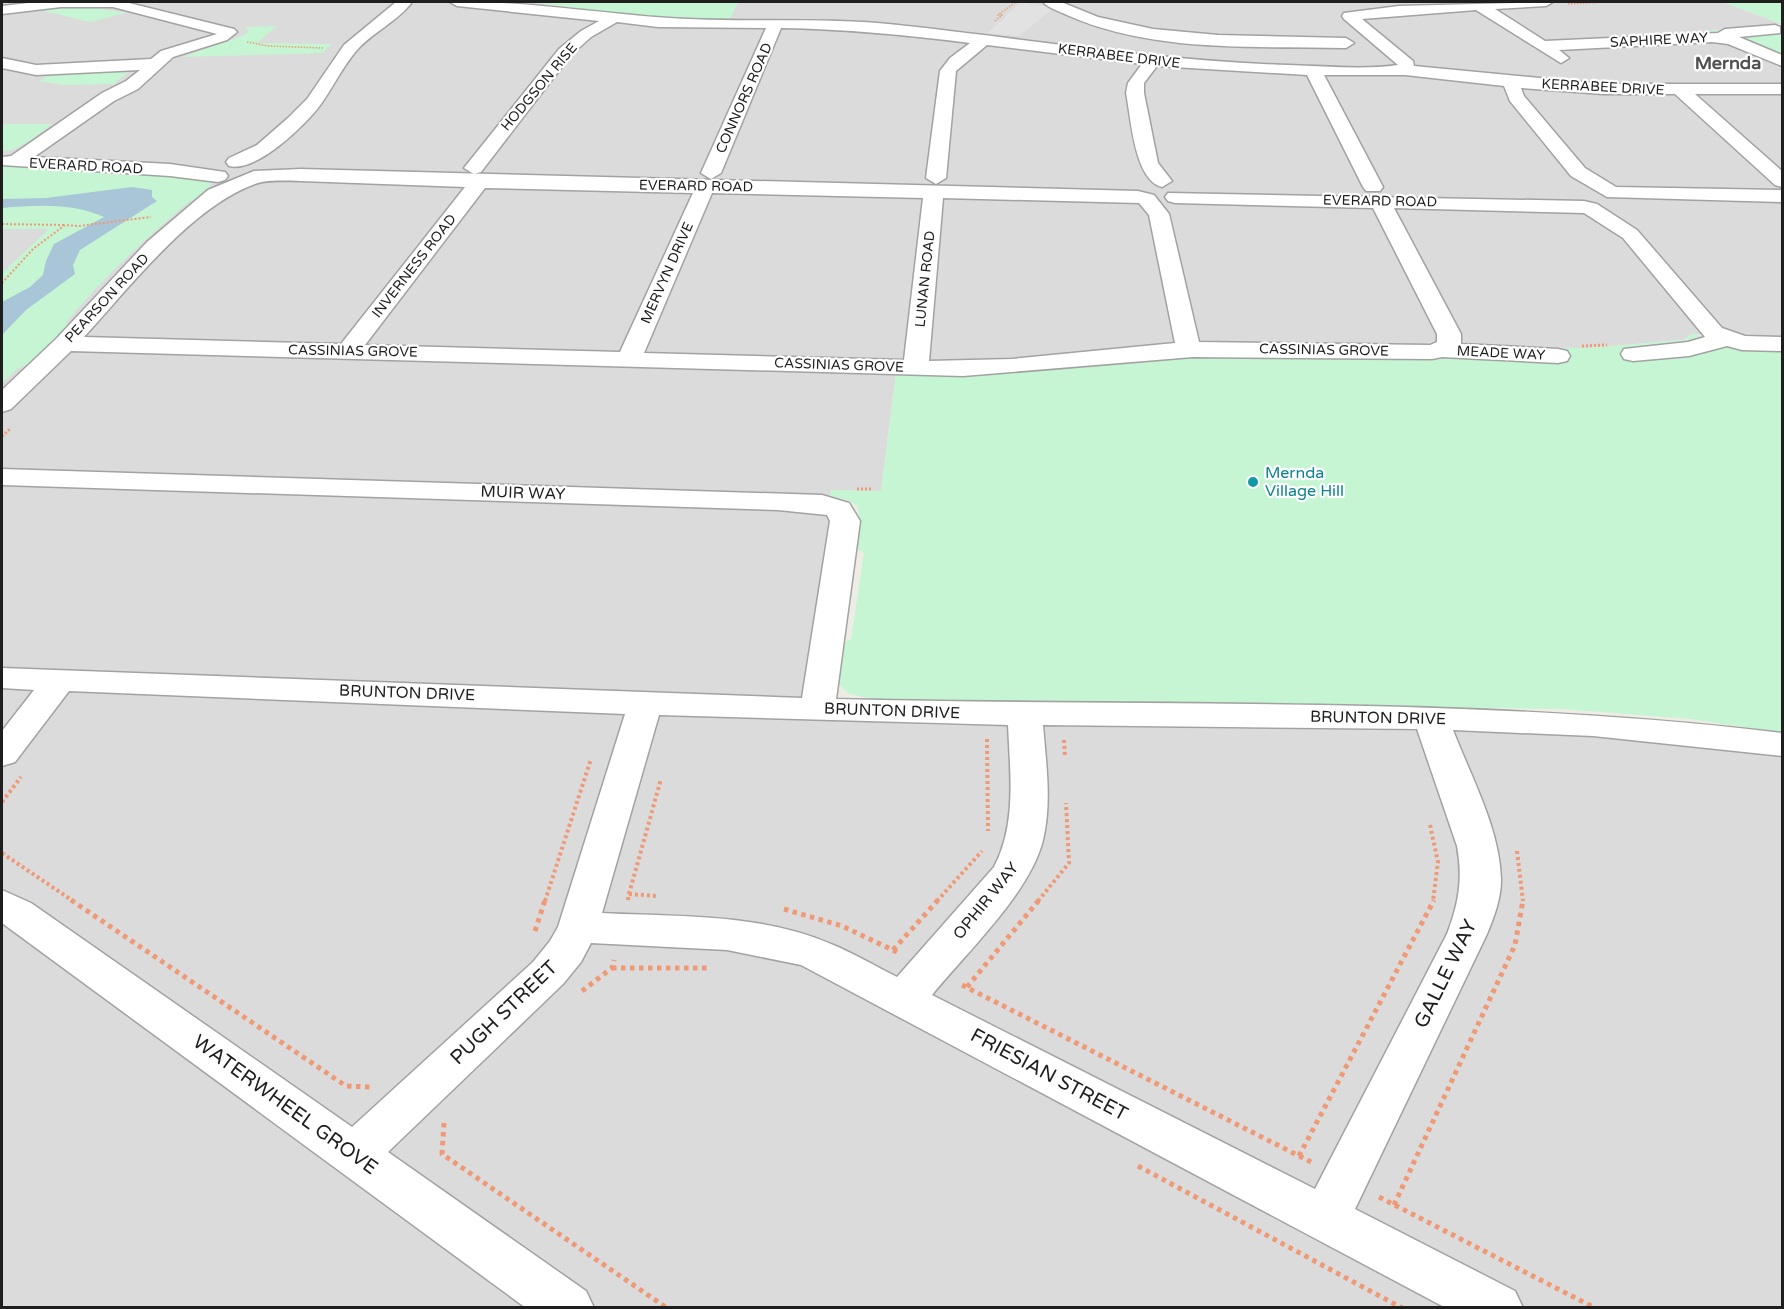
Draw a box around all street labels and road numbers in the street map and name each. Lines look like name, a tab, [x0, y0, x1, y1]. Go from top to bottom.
street label: SAPHIRE WAY	[1609, 29, 1709, 51]
street label: HODGSON RISE	[497, 40, 581, 134]
street label: CONNORS ROAD	[712, 40, 776, 156]
street label: KERRABEE DRIVE	[1057, 40, 1181, 72]
street label: KERRABEE DRIVE	[1541, 75, 1665, 99]
street label: EVERARD ROAD	[29, 155, 143, 177]
street label: EVERARD ROAD	[639, 177, 753, 195]
street label: EVERARD ROAD	[1323, 192, 1437, 210]
street label: INVERNESS ROAD	[368, 211, 460, 321]
street label: MERVYN DRIVE	[637, 220, 697, 326]
street label: LUNAN ROAD	[911, 230, 939, 328]
street label: PEARSON ROAD	[61, 250, 153, 346]
street label: CASSINIAS GROVE	[1259, 340, 1389, 360]
street label: CASSINIAS GROVE	[288, 341, 418, 361]
street label: MEADE WAY	[1456, 342, 1546, 364]
street label: CASSINIAS GROVE	[774, 354, 904, 376]
street label: MUIR WAY	[480, 482, 566, 504]
street label: BRUNTON DRIVE	[339, 681, 475, 705]
street label: BRUNTON DRIVE	[824, 699, 960, 723]
street label: BRUNTON DRIVE	[1310, 707, 1446, 729]
street label: OPHIR WAY	[949, 858, 1023, 944]
street label: GALLE WAY	[1409, 916, 1483, 1032]
street label: PUGH STREET	[445, 956, 563, 1070]
street label: FRIESIAN STREET	[966, 1023, 1132, 1127]
street label: WATERWHEEL GROVE	[188, 1030, 382, 1180]

